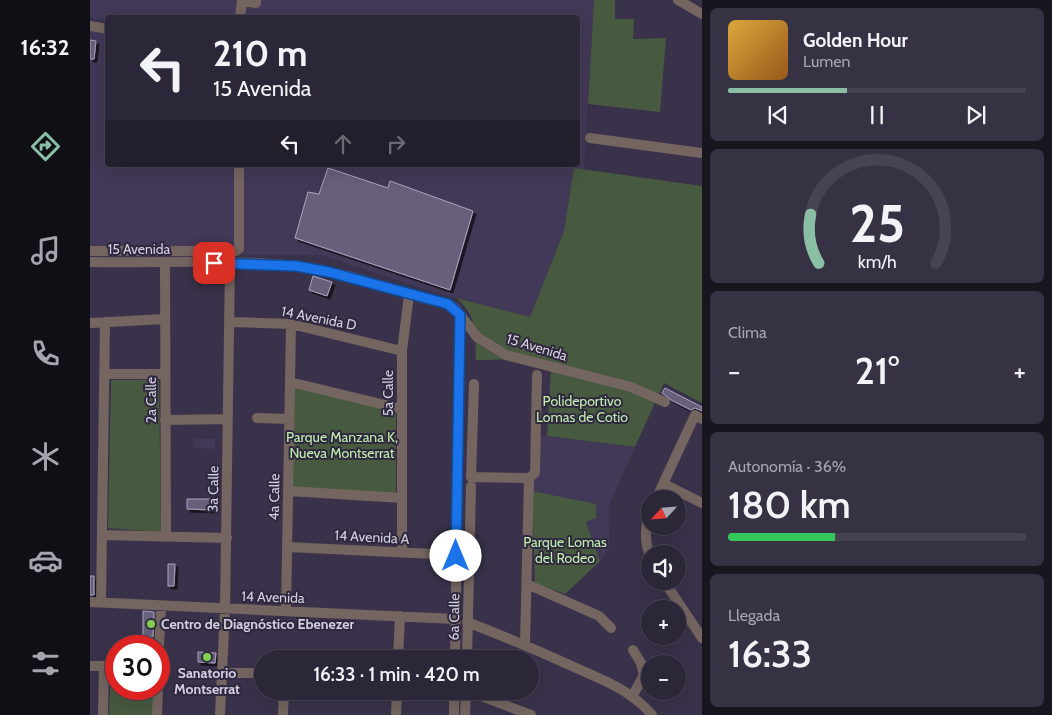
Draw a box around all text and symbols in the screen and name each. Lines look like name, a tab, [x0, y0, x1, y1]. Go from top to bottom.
text: Golden Hour	[803, 29, 908, 52]
text: 210 m	[213, 32, 307, 75]
text: 16:32	[21, 34, 69, 61]
icon: left	[130, 35, 195, 100]
text: Lumen	[803, 52, 850, 71]
text: 15 Avenida	[213, 75, 311, 102]
icon: previous	[764, 101, 792, 129]
icon: pause	[863, 101, 891, 129]
icon: next	[962, 101, 990, 129]
icon: directions	[28, 129, 63, 164]
icon: left	[276, 130, 304, 158]
icon: ahead	[329, 130, 357, 158]
icon: right	[382, 130, 410, 158]
text: 25	[849, 192, 905, 255]
icon: music	[28, 233, 63, 268]
street label: 15 Avenida	[108, 240, 171, 258]
pin	[193, 242, 235, 284]
icon: arrive	[200, 249, 228, 277]
text: km/h	[857, 251, 897, 272]
street label: 14 Avenida D	[280, 302, 358, 334]
text: Clima	[728, 323, 767, 342]
street label: 15 Avenida	[504, 329, 570, 365]
icon: phone	[28, 336, 63, 371]
text: 21°	[855, 347, 899, 394]
text: −	[728, 354, 740, 388]
text: +	[1014, 354, 1026, 388]
street label: 5a Calle	[379, 370, 397, 416]
street label: 2a Calle	[142, 377, 160, 423]
park label: Polideportivo Lomas de Cotio	[536, 392, 628, 426]
park label: Parque Manzana K, Nueva Montserrat	[286, 428, 398, 462]
icon: climate	[28, 439, 63, 474]
text: Autonomía · 36%	[728, 457, 846, 476]
street label: 3a Calle	[204, 466, 222, 512]
street label: 4a Calle	[265, 473, 283, 521]
text: 180 km	[728, 481, 851, 528]
north arrow	[641, 490, 686, 535]
map controls	[641, 490, 686, 700]
street label: 14 Avenida A	[334, 526, 410, 548]
position arrow	[429, 529, 481, 581]
park label: Parque Lomas del Rodeo	[523, 533, 607, 567]
icon: car	[28, 543, 63, 578]
button: sound	[641, 545, 686, 590]
street label: 14 Avenida	[241, 587, 305, 607]
street label: 6a Calle	[445, 593, 463, 641]
button: +	[641, 600, 686, 645]
text: Llegada	[728, 606, 780, 625]
place label: Centro de Diagnóstico Ebenezer	[161, 615, 354, 633]
marker: Centro de Diagnóstico Ebenezer	[145, 618, 157, 630]
text: 16:33	[728, 630, 812, 677]
speed limit sign: 30	[105, 635, 170, 700]
icon: filters	[28, 646, 63, 681]
marker: Sanatorio Montserrat	[201, 651, 213, 663]
button: −	[641, 655, 686, 700]
text: 16:33 · 1 min · 420 m	[313, 663, 480, 686]
place label: Sanatorio Montserrat	[174, 664, 240, 698]

